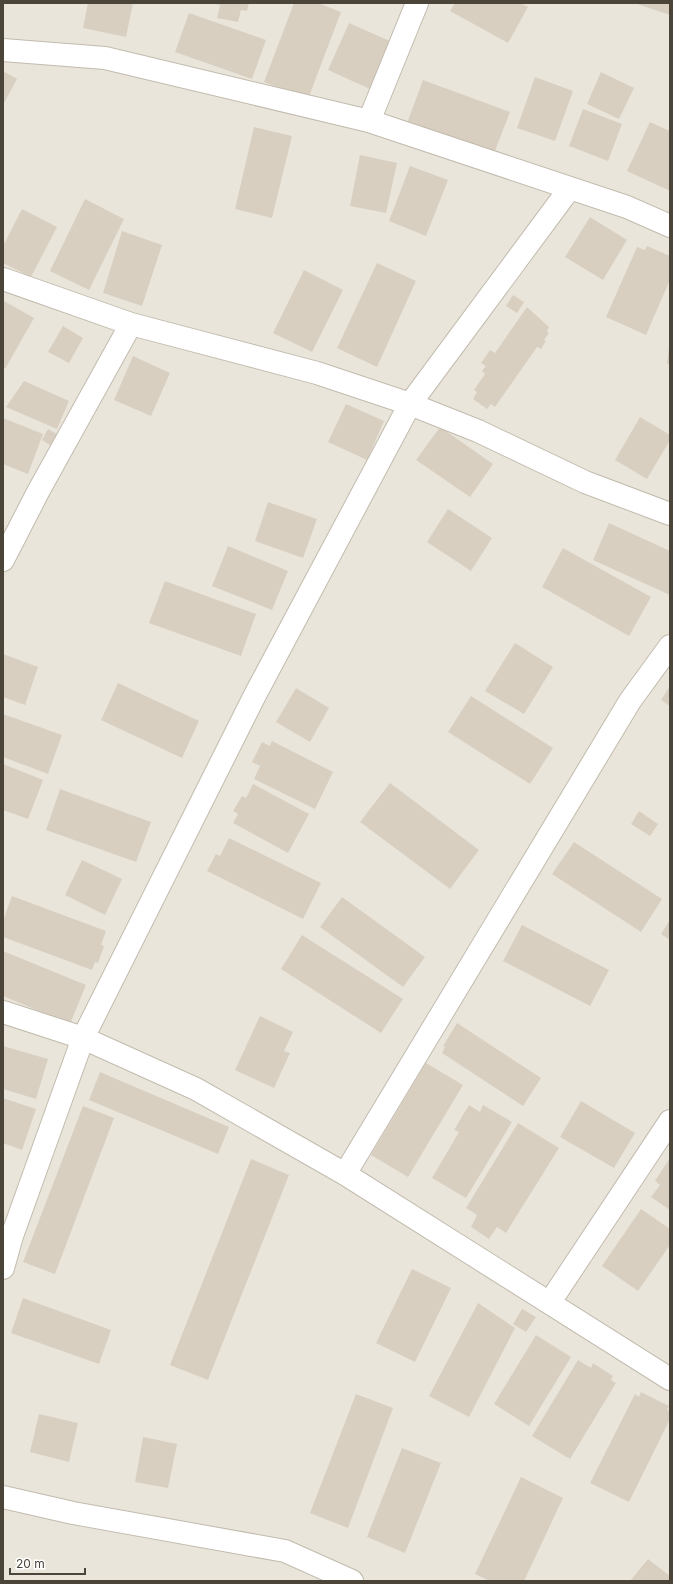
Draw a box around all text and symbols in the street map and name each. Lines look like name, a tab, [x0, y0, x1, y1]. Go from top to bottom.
scale bar	[10, 1550, 85, 1576]
text: 20 m	[16, 1556, 45, 1571]

